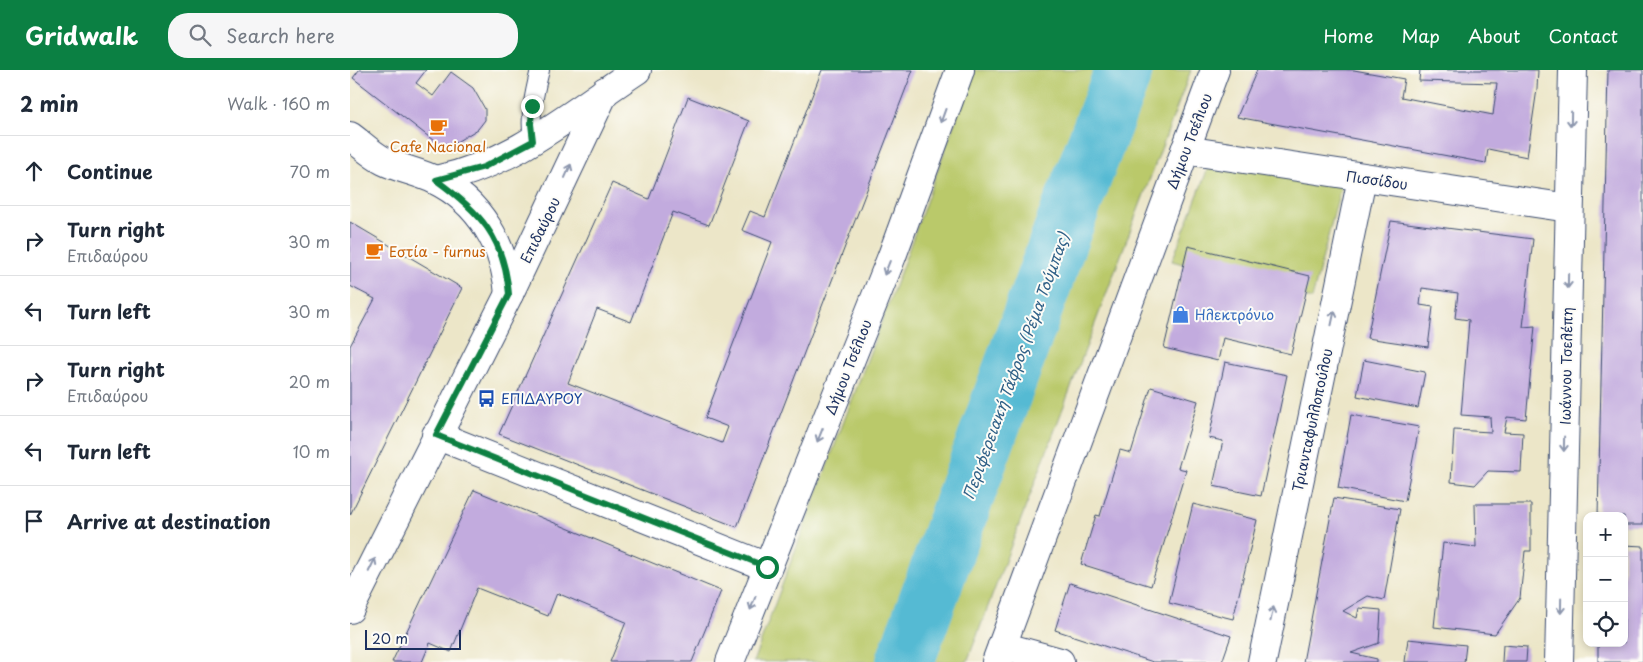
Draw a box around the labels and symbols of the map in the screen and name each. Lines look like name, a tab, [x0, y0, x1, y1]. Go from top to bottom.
street label: Δήμου Τσέλιου	[1161, 90, 1217, 192]
route end	[521, 95, 544, 118]
one-way arrow	[938, 108, 947, 123]
one-way arrow	[1567, 110, 1576, 126]
cafe icon: Cafe Nacional	[428, 116, 448, 136]
place label: Cafe Nacional	[390, 136, 486, 157]
one-way arrow	[564, 164, 574, 179]
street label: Πισσίδου	[1345, 165, 1409, 195]
street label: Επιδαύρου	[515, 193, 565, 267]
water label: Περιφερειακή Τάφρος (Ρέμα Τούμπας)	[956, 228, 1075, 503]
cafe icon: Εστία - furnus	[365, 241, 385, 261]
place label: Εστία - furnus	[389, 241, 486, 262]
one-way arrow	[882, 261, 891, 276]
one-way arrow	[1563, 273, 1572, 289]
shop icon: Ηλεκτρόνιο	[1171, 304, 1191, 324]
place label: Ηλεκτρόνιο	[1195, 304, 1274, 325]
street label: Ιωάννου Τσελέπη	[1554, 307, 1578, 425]
one-way arrow	[1329, 310, 1338, 326]
street label: Δήμου Τσέλιου	[819, 316, 877, 418]
street label: Τριανταφυλλοπούλου	[1287, 346, 1337, 494]
bus stop icon: ΕΠΙΔΑΥΡΟΥ	[477, 388, 497, 408]
place label: ΕΠΙΔΑΥΡΟΥ	[501, 388, 583, 409]
one-way arrow	[815, 427, 824, 443]
one-way arrow	[1559, 435, 1569, 451]
route start	[756, 556, 779, 579]
one-way arrow	[367, 558, 377, 573]
one-way arrow	[748, 595, 757, 610]
one-way arrow	[1556, 598, 1565, 614]
one-way arrow	[1268, 607, 1278, 623]
scale bar	[365, 627, 461, 650]

